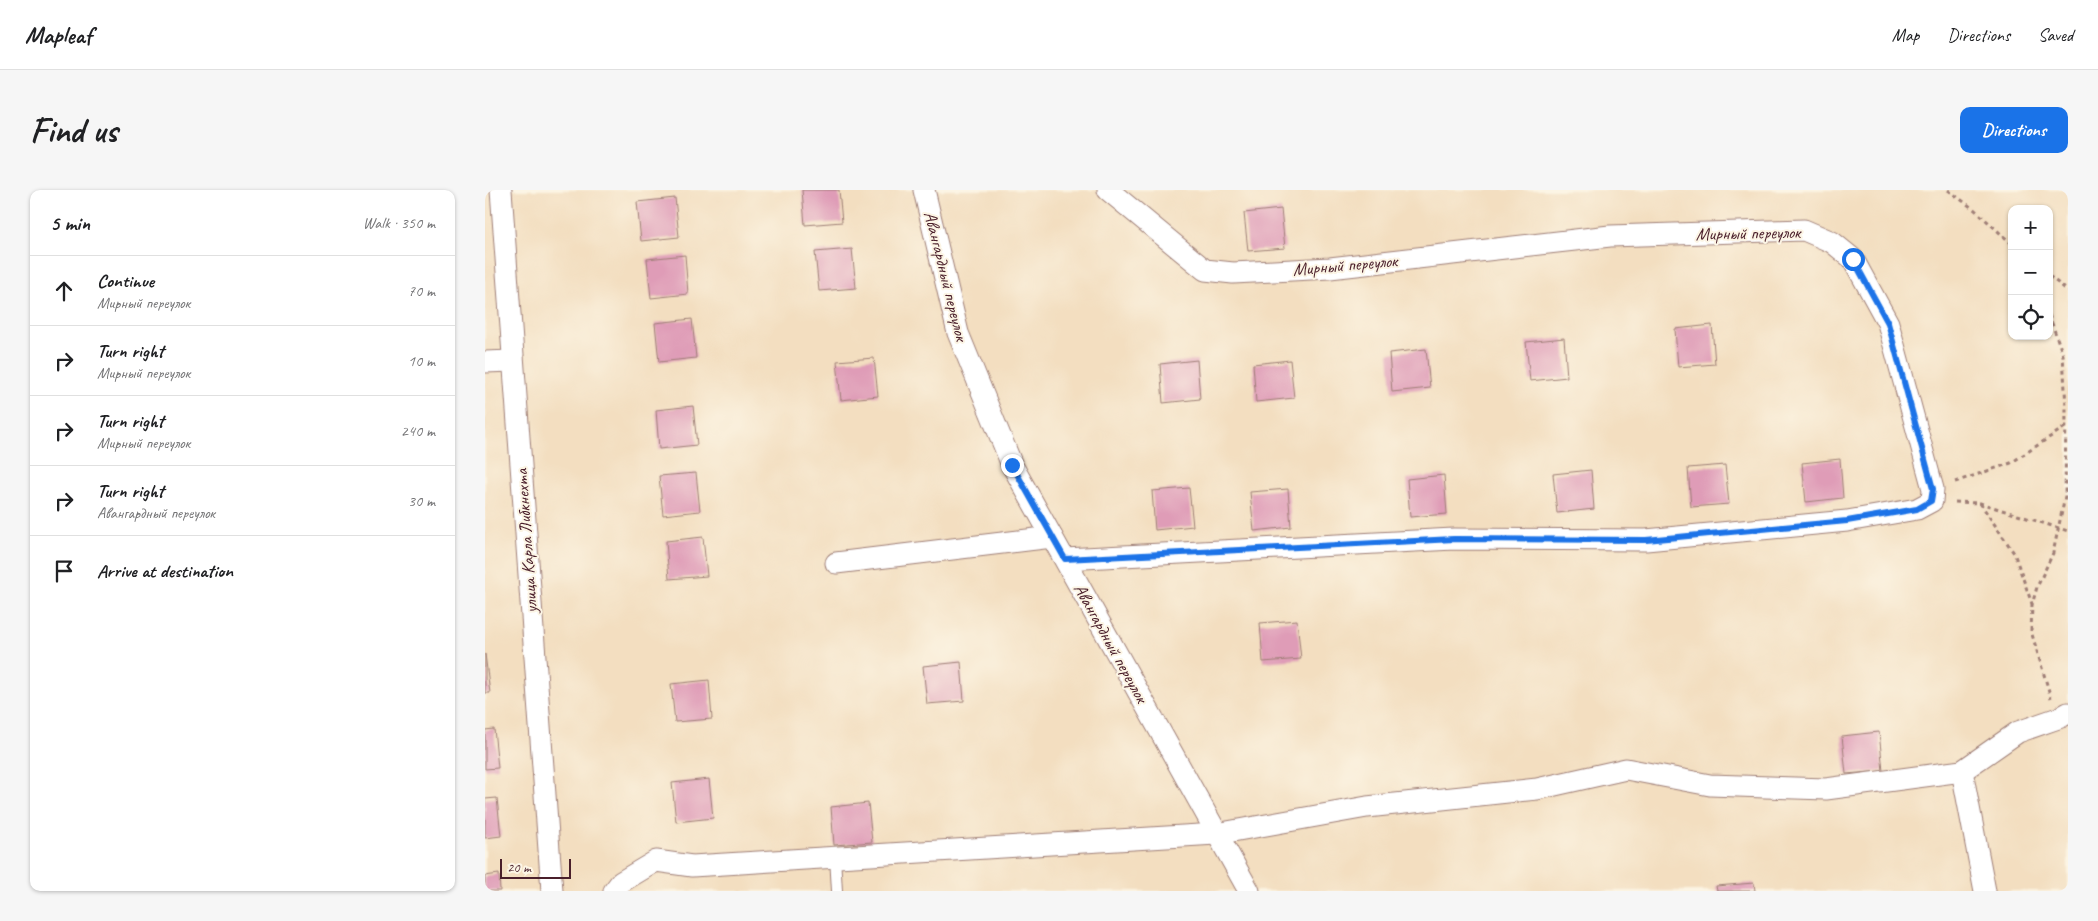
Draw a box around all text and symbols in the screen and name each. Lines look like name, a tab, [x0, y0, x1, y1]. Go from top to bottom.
text: Mapleaf	[25, 20, 92, 50]
text: Map	[1892, 24, 1919, 46]
text: Directions	[1947, 24, 2010, 46]
text: Saved	[2038, 24, 2073, 46]
button: Directions	[1960, 107, 2068, 153]
text: Find us	[30, 108, 117, 153]
map controls	[2008, 205, 2053, 340]
button: +	[2008, 205, 2053, 250]
street label: Авангардный переулок	[919, 209, 973, 345]
text: 5 min	[50, 210, 90, 236]
text: Walk · 350 m	[363, 213, 435, 233]
street label: Мирный переулок	[1695, 221, 1803, 245]
route start	[1842, 248, 1865, 271]
street label: Мирный переулок	[1292, 249, 1400, 281]
button: −	[2008, 250, 2053, 295]
text: Continue	[97, 269, 154, 293]
icon: ahead	[50, 277, 78, 305]
text: 70 m	[408, 281, 435, 301]
text: Мирный переулок	[97, 293, 190, 313]
button: locate	[2008, 295, 2053, 340]
text: Turn right	[97, 339, 164, 363]
icon: right	[50, 347, 78, 375]
text: 10 m	[408, 351, 435, 371]
text: Мирный переулок	[97, 363, 190, 383]
text: Turn right	[97, 409, 164, 433]
icon: right	[50, 417, 78, 445]
text: 240 m	[401, 421, 435, 441]
text: Мирный переулок	[97, 433, 190, 453]
route end	[1001, 454, 1024, 477]
street label: улица Карла Либкнехта	[510, 466, 542, 615]
text: Turn right	[97, 479, 164, 503]
icon: right	[50, 487, 78, 515]
text: 30 m	[408, 491, 435, 511]
text: Авангардный переулок	[97, 503, 215, 523]
icon: arrive	[50, 557, 78, 585]
text: Arrive at destination	[97, 559, 233, 583]
street label: Авангардный переулок	[1069, 580, 1154, 708]
scale bar	[500, 856, 571, 879]
text: 20 m	[507, 859, 531, 876]

